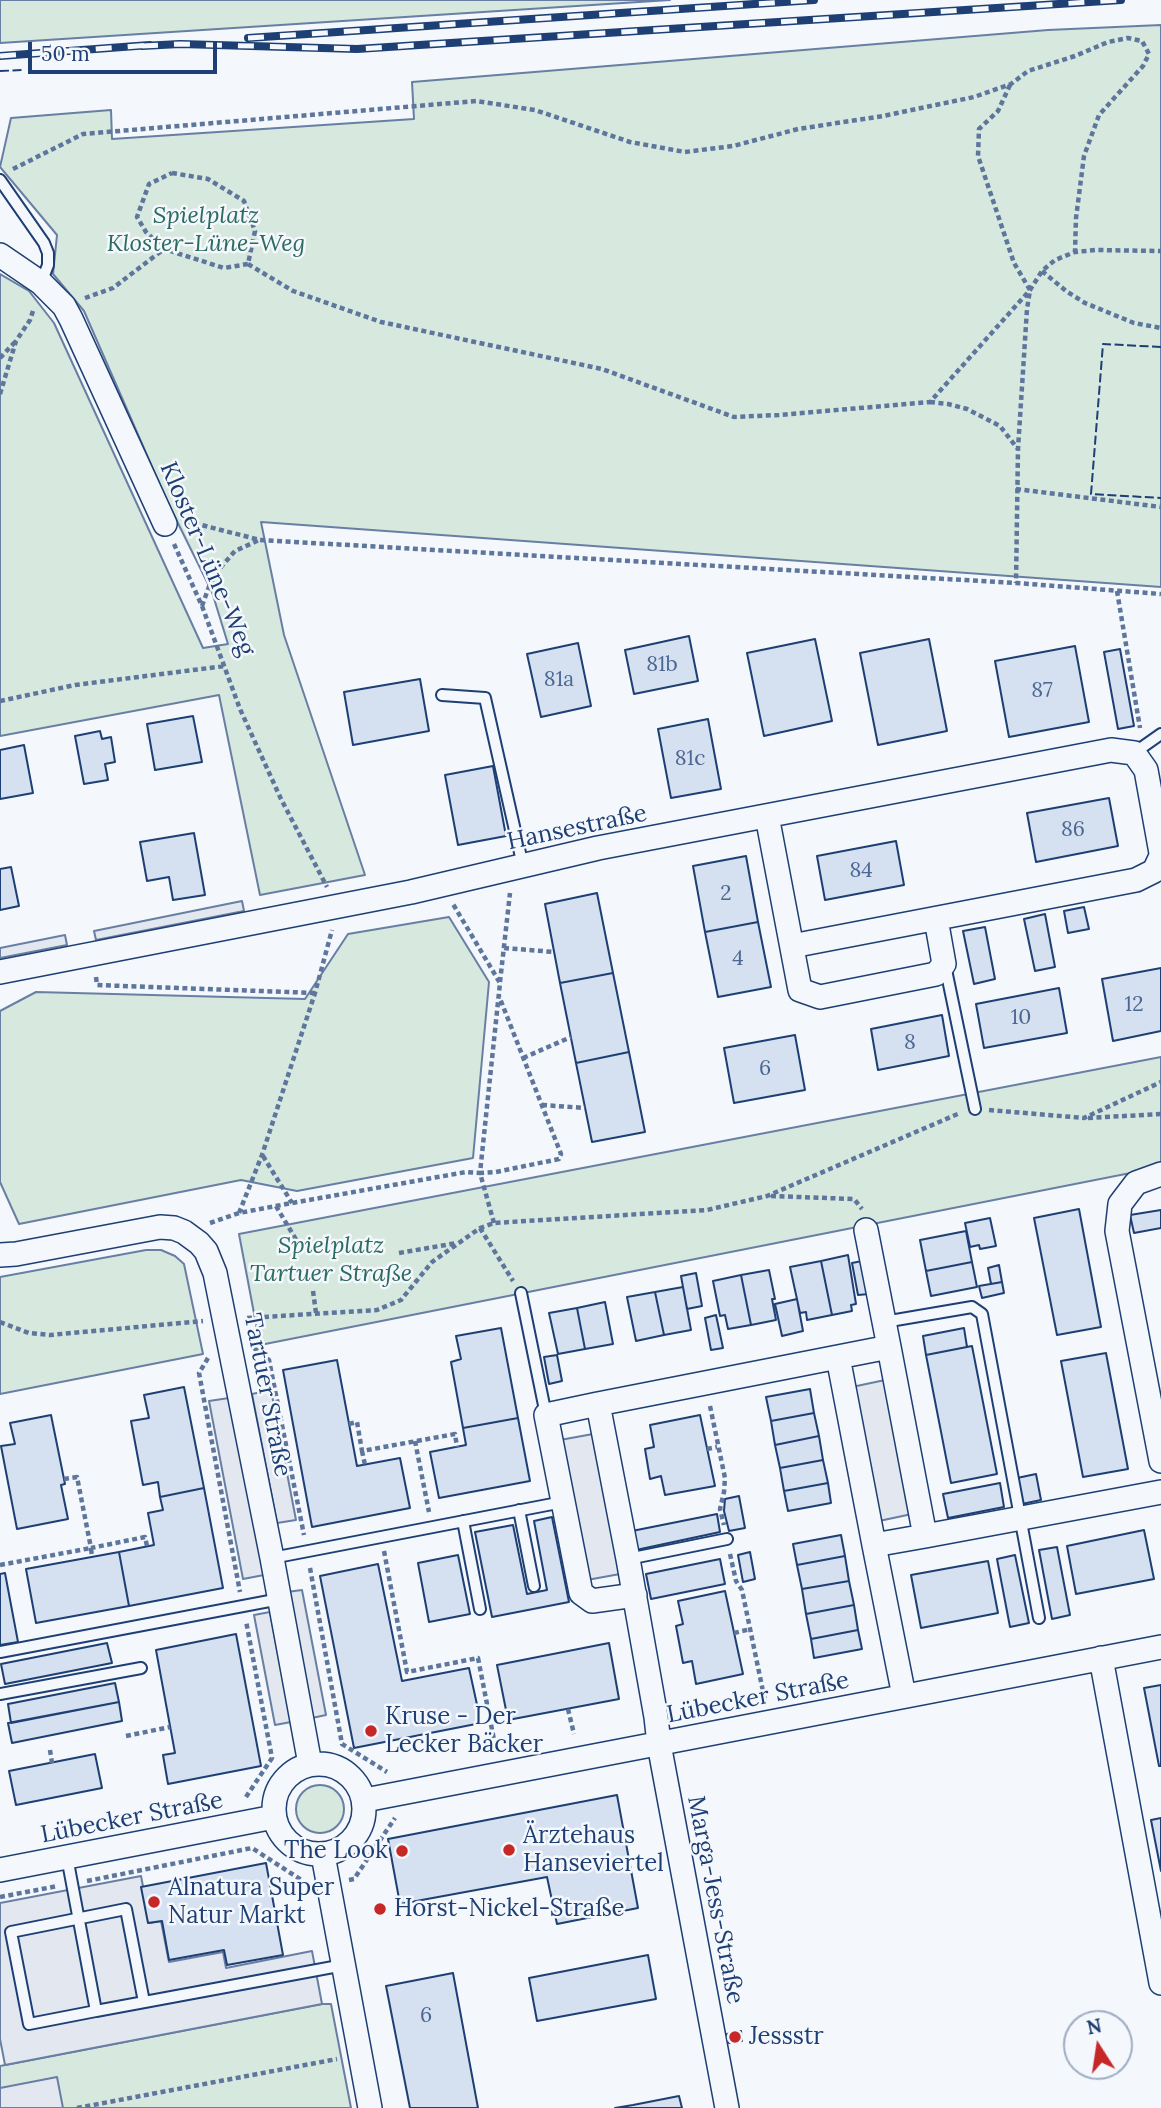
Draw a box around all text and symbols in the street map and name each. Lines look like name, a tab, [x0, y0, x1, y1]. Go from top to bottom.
scale bar	[32, 28, 220, 72]
text: 50 m	[41, 40, 90, 67]
park label: Spielplatz Kloster-Lüne-Weg	[107, 202, 305, 258]
street label: Kloster-Lüne-Weg	[153, 458, 261, 660]
house number: 81b	[646, 652, 678, 678]
house number: 81a	[544, 667, 574, 693]
house number: 87	[1031, 678, 1053, 704]
house number: 81c	[675, 746, 705, 772]
street label: Hansestraße	[505, 799, 649, 857]
house number: 86	[1061, 817, 1085, 843]
house number: 84	[849, 858, 873, 884]
house number: 2	[720, 881, 732, 907]
house number: 4	[732, 946, 744, 972]
house number: 12	[1125, 992, 1143, 1018]
house number: 10	[1011, 1005, 1031, 1031]
house number: 8	[904, 1030, 916, 1056]
house number: 6	[759, 1056, 771, 1082]
park label: Spielplatz Tartuer Straße	[250, 1232, 412, 1288]
street label: Tartuer Straße	[237, 1311, 297, 1479]
street label: Lübecker Straße	[664, 1666, 852, 1730]
place label: Kruse - Der Lecker Bäcker	[385, 1703, 543, 1759]
marker: Kruse - Der Lecker Bäcker	[363, 1723, 379, 1739]
street label: Lübecker Straße	[38, 1786, 226, 1850]
street label: Marga-Jess-Straße	[681, 1794, 749, 2006]
place label: Ärztehaus Hanseviertel	[523, 1822, 664, 1878]
place label: The Look	[284, 1837, 388, 1865]
marker: Ärztehaus Hanseviertel	[501, 1842, 517, 1858]
marker: The Look	[394, 1843, 410, 1859]
place label: Alnatura Super Natur Markt	[168, 1874, 334, 1930]
marker: Alnatura Super Natur Markt	[146, 1894, 162, 1910]
place label: Horst-Nickel-Straße	[394, 1895, 625, 1923]
marker: Horst-Nickel-Straße	[372, 1901, 388, 1917]
house number: 6	[420, 2003, 432, 2029]
north arrow	[1063, 2010, 1133, 2080]
text: N	[1084, 2013, 1104, 2040]
place label: Jessstr	[749, 2023, 824, 2051]
marker: Jessstr	[727, 2029, 743, 2045]

